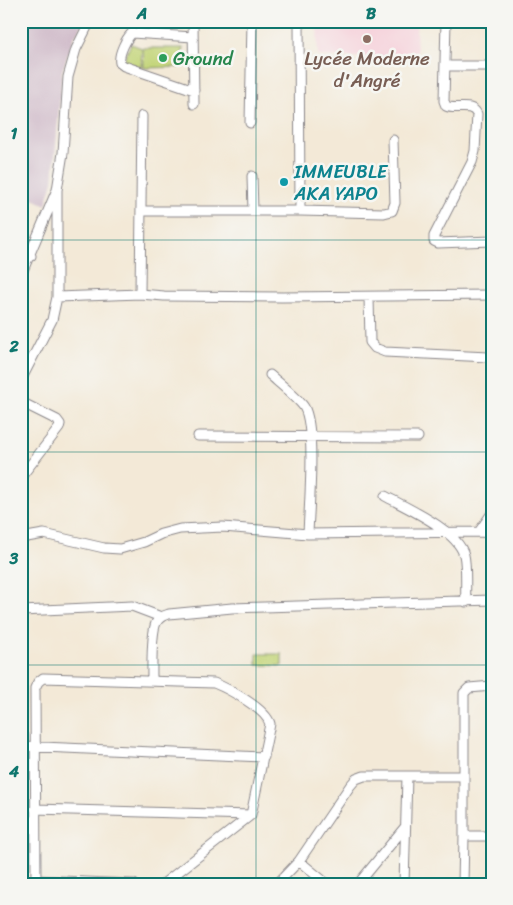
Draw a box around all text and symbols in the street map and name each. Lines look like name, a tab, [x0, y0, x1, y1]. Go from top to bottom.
text: A	[136, 0, 147, 28]
text: B	[366, 0, 377, 28]
marker: Lycée Moderne d'Angré	[361, 33, 373, 45]
place label: Ground	[173, 42, 235, 75]
place label: Lycée Moderne d'Angré	[304, 42, 430, 97]
marker: Ground	[157, 52, 169, 64]
text: 1	[11, 119, 18, 148]
place label: IMMEUBLE AKA YAPO	[293, 155, 389, 210]
marker: IMMEUBLE AKA YAPO	[278, 176, 290, 188]
text: 2	[8, 332, 19, 361]
text: 3	[9, 544, 19, 573]
text: 4	[8, 757, 19, 786]

